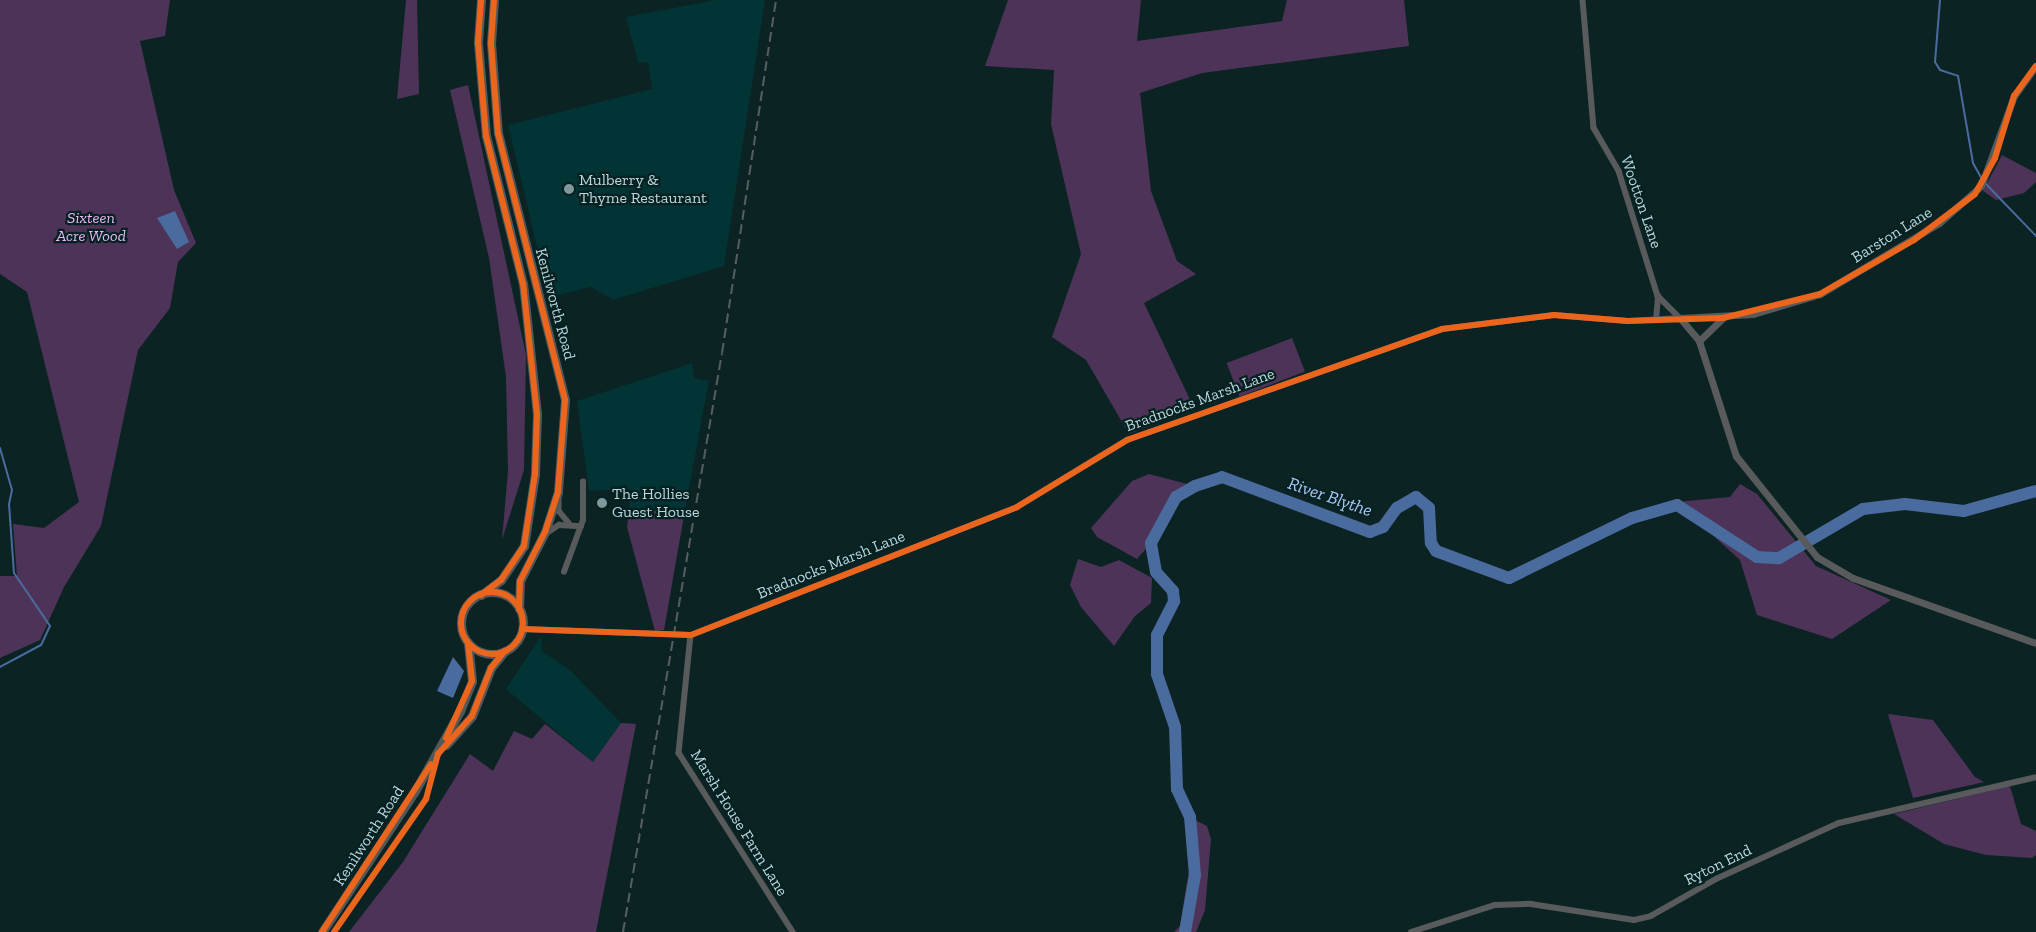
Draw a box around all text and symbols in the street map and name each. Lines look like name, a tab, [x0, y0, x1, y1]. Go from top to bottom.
street label: Wootton Lane	[1616, 153, 1666, 251]
place label: Mulberry & Thyme Restaurant	[579, 170, 707, 208]
marker: Mulberry & Thyme Restaurant	[563, 183, 575, 195]
street label: Barston Lane	[1848, 203, 1936, 267]
park label: Sixteen Acre Wood	[56, 208, 126, 246]
street label: Kenilworth Road	[531, 246, 579, 362]
street label: Bradnocks Marsh Lane	[1123, 364, 1277, 436]
water label: River Blythe	[1285, 472, 1375, 522]
place label: The Hollies Guest House	[612, 484, 700, 522]
marker: The Hollies Guest House	[596, 497, 608, 509]
street label: Bradnocks Marsh Lane	[754, 527, 908, 603]
street label: Marsh House Farm Lane	[686, 746, 792, 900]
street label: Kenilworth Road	[330, 782, 408, 890]
street label: Ryton End	[1681, 841, 1755, 889]

